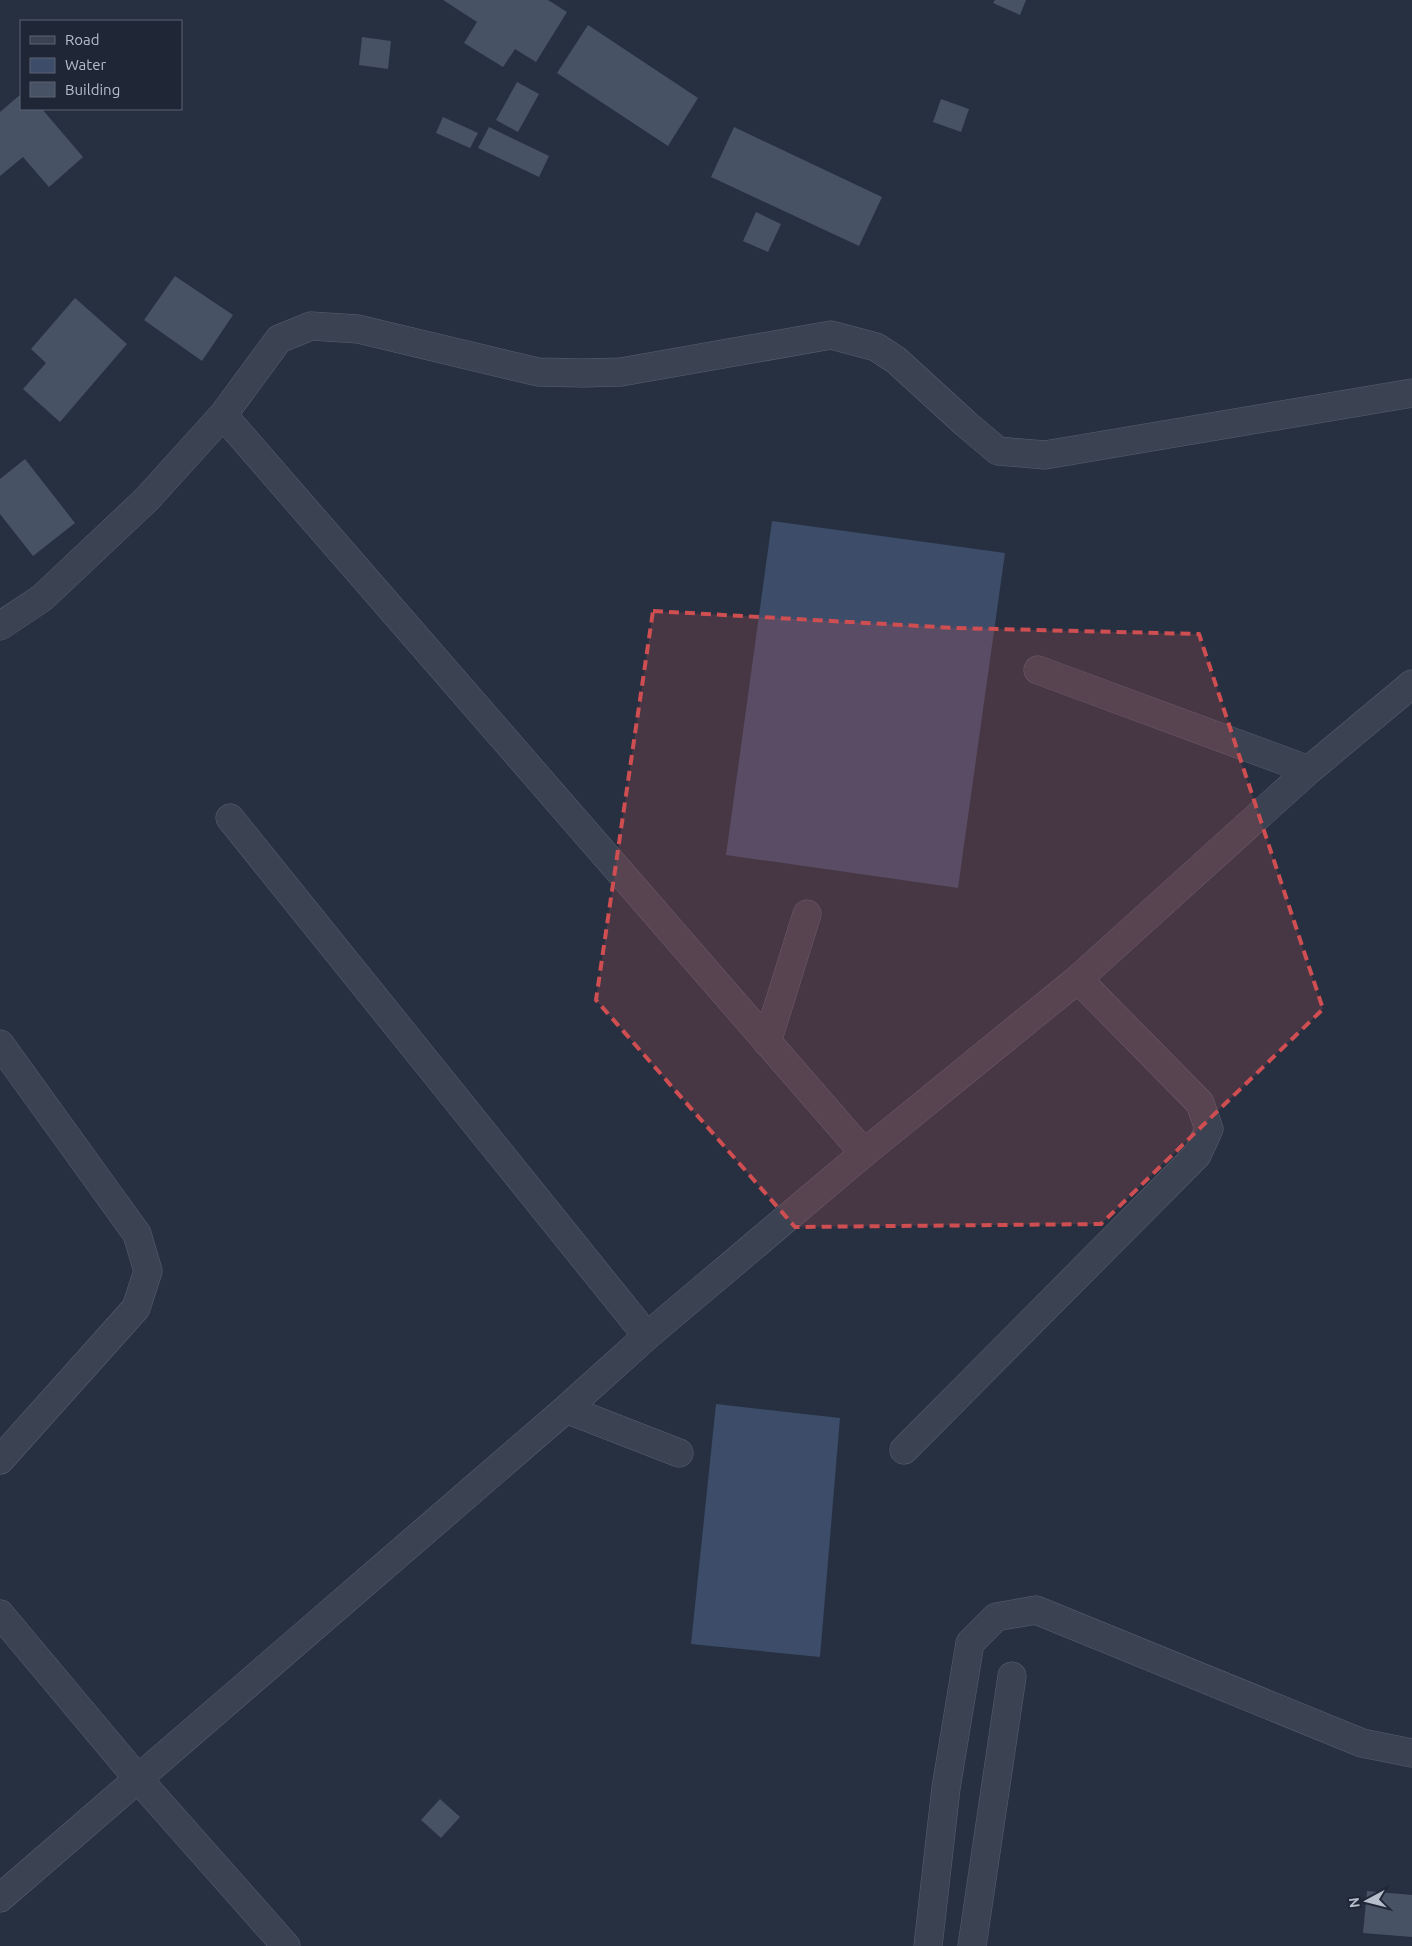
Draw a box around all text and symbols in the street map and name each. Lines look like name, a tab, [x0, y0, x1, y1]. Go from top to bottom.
legend	[20, 20, 182, 110]
text: Road	[65, 31, 100, 48]
text: Water	[65, 56, 106, 73]
text: Building	[65, 81, 120, 98]
north arrow	[1342, 1876, 1392, 1926]
text: N	[1346, 1896, 1363, 1909]

